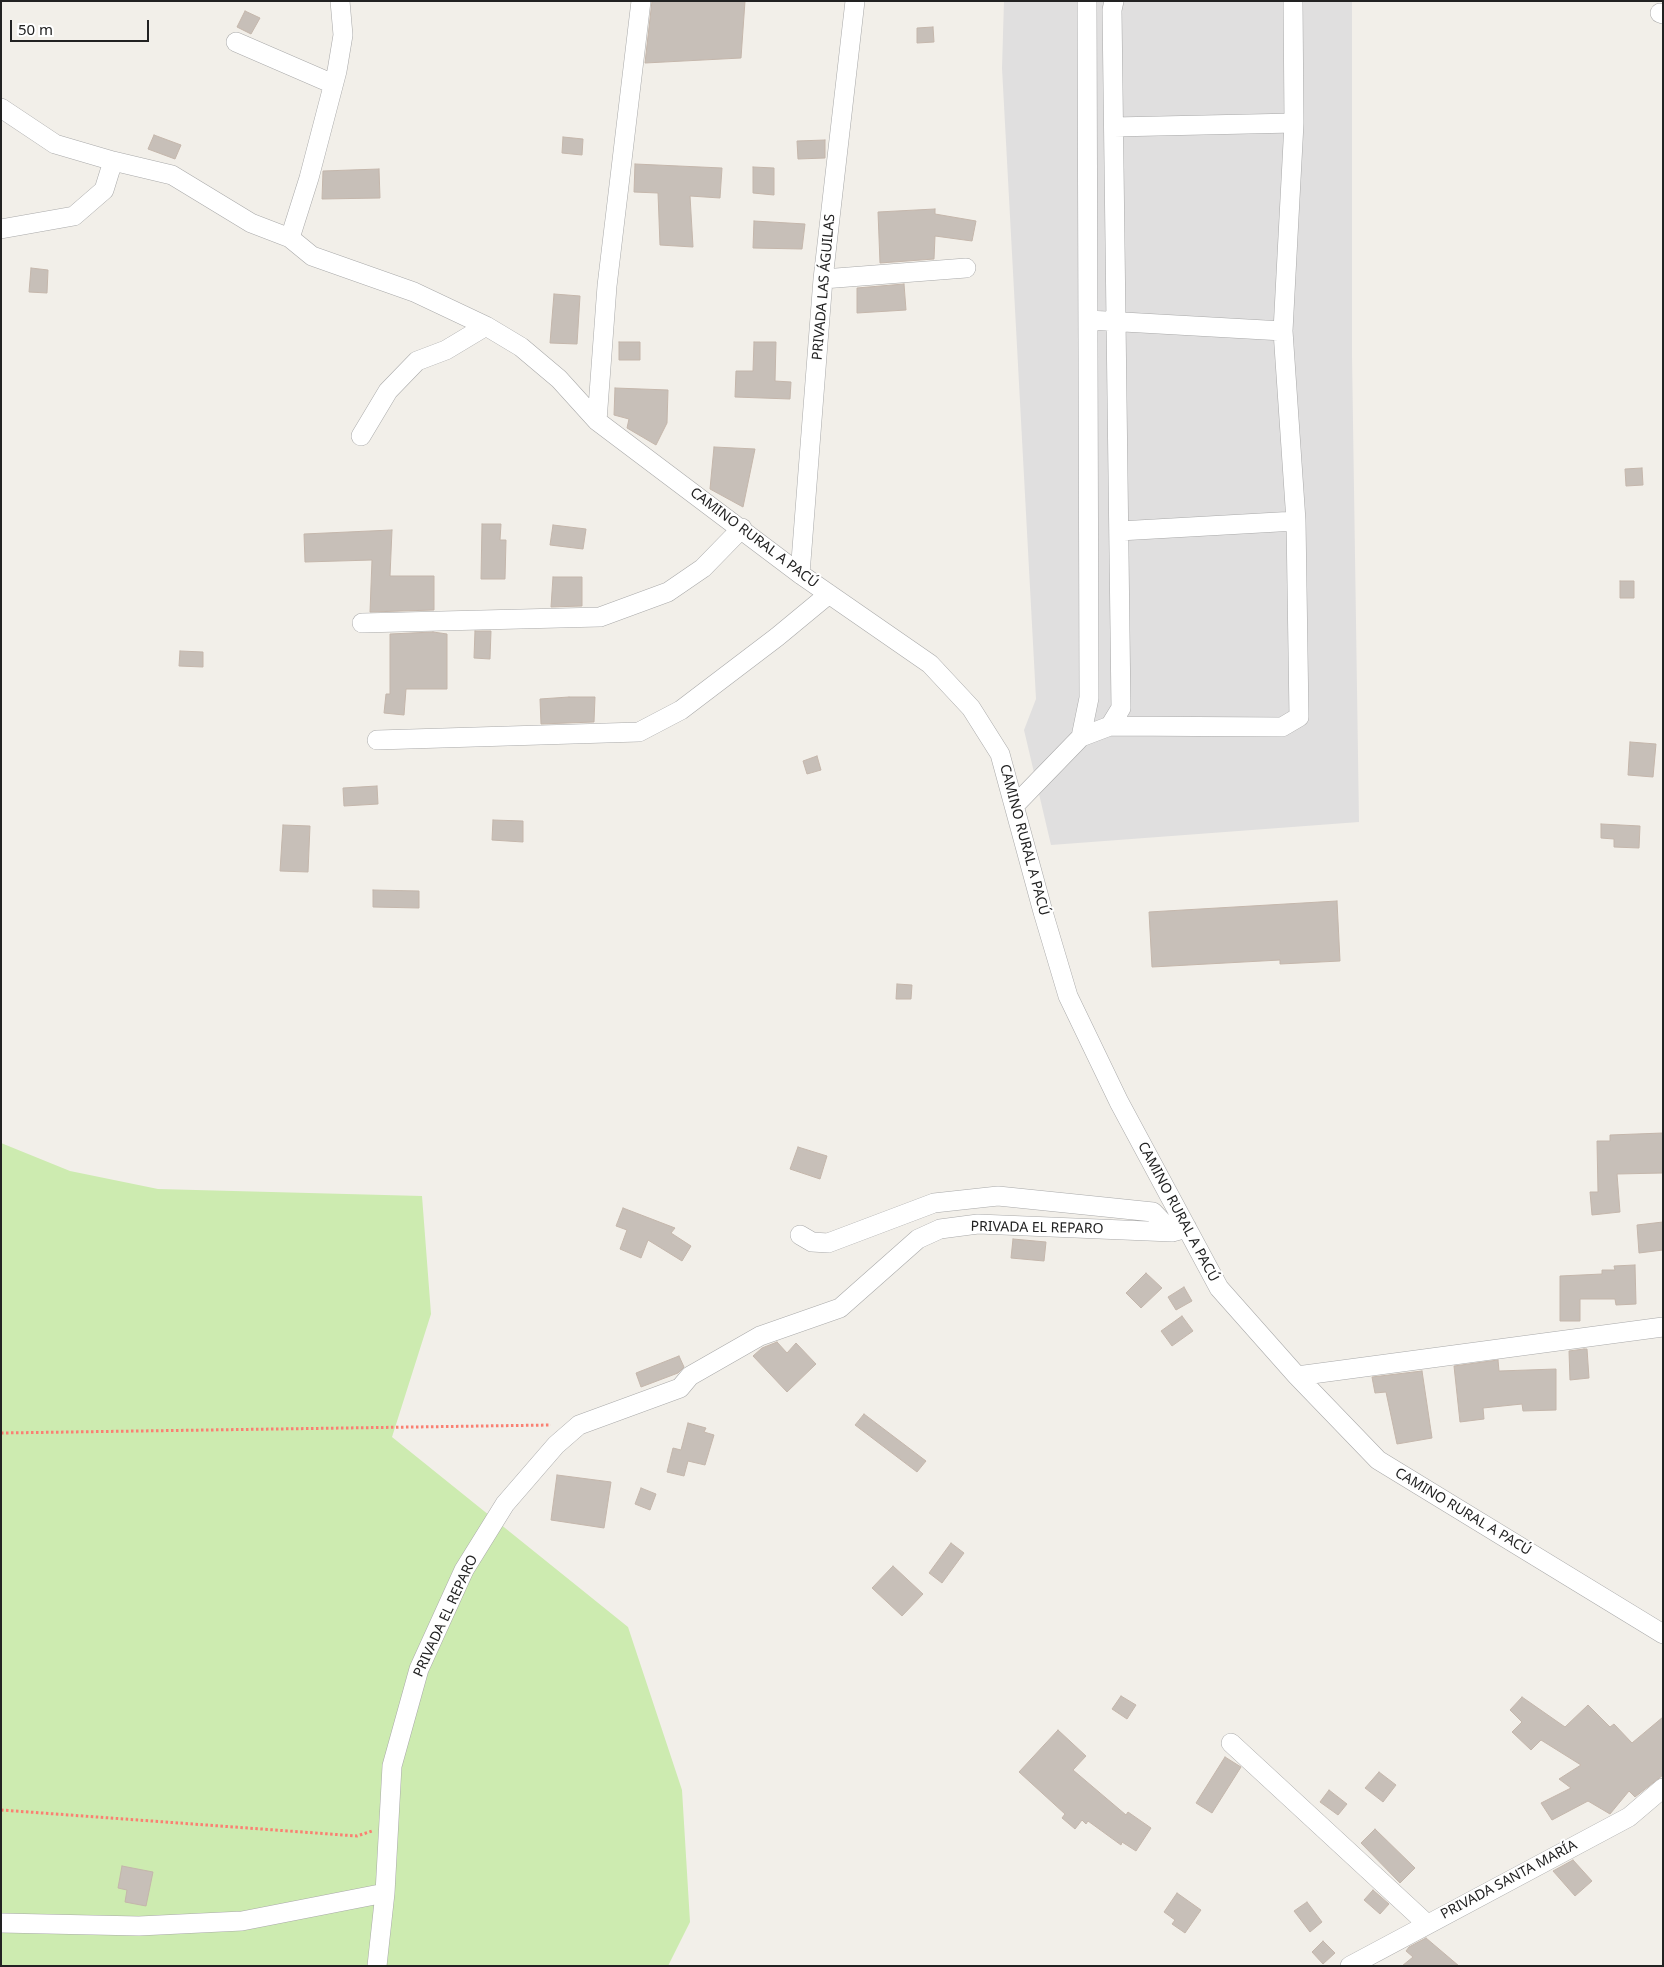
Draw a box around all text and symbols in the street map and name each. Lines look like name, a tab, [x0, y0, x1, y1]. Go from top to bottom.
scale bar	[12, 10, 151, 42]
text: 50 m	[18, 19, 53, 39]
street label: PRIVADA LAS ÁGUILAS	[809, 213, 839, 361]
street label: CAMINO RURAL A PACÚ	[687, 484, 821, 592]
street label: CAMINO RURAL A PACÚ	[996, 762, 1052, 918]
street label: CAMINO RURAL A PACÚ	[1134, 1139, 1222, 1285]
street label: PRIVADA EL REPARO	[970, 1218, 1104, 1238]
street label: CAMINO RURAL A PACÚ	[1392, 1465, 1534, 1559]
street label: PRIVADA EL REPARO	[410, 1552, 482, 1680]
street label: PRIVADA SANTA MARÍA	[1438, 1837, 1580, 1923]

